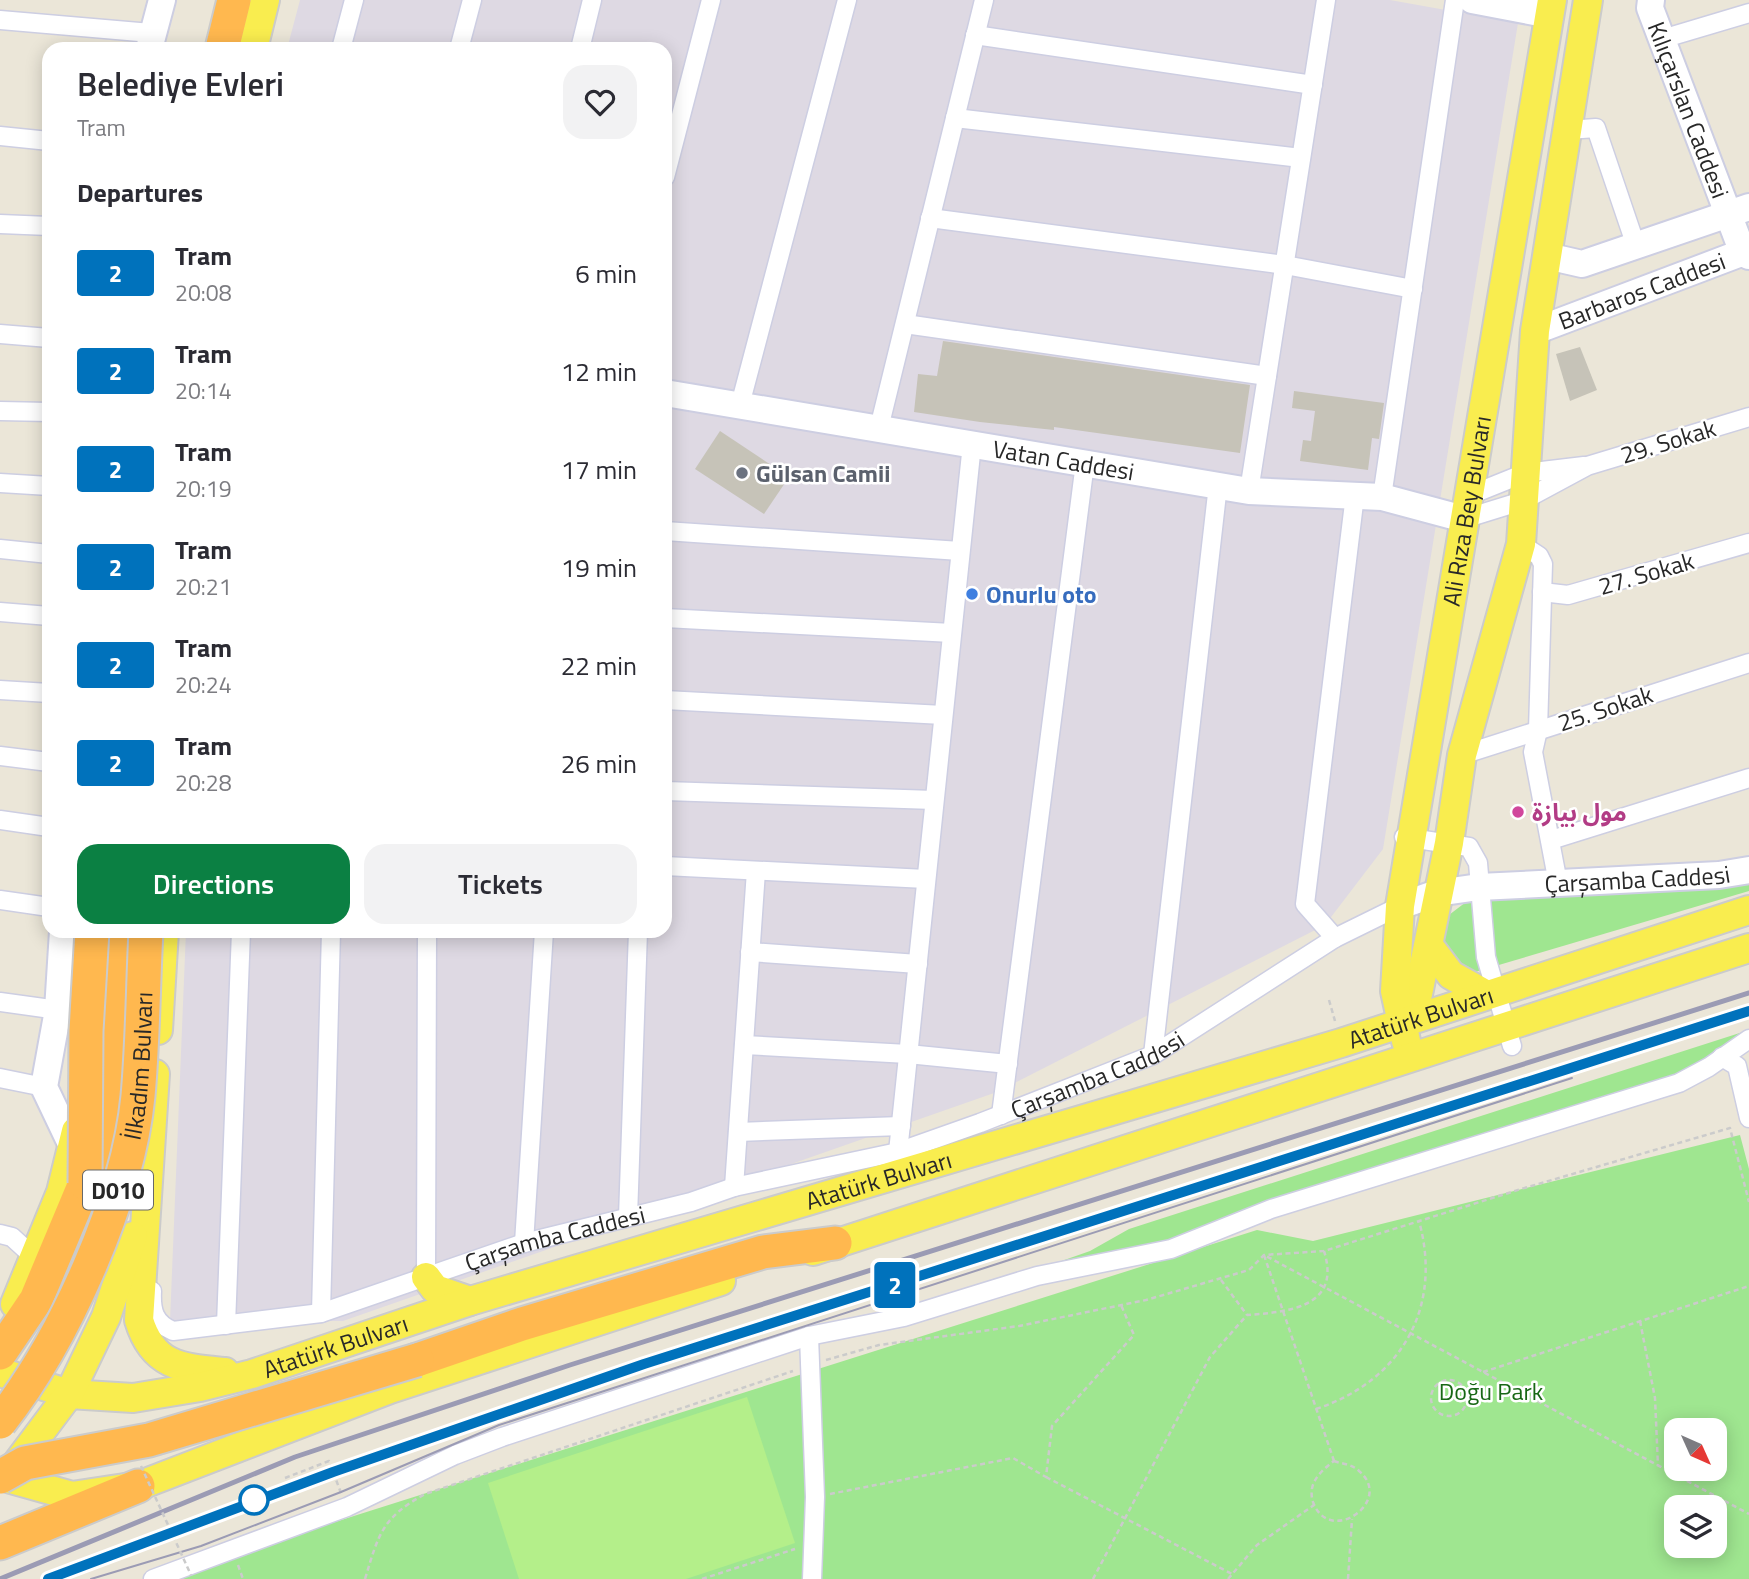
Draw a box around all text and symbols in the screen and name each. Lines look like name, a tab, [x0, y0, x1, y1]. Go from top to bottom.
street label: Kılıçarslan Caddesi	[1639, 16, 1739, 203]
text: Belediye Evleri	[77, 59, 284, 109]
button: heart	[563, 65, 637, 139]
text: Tram	[77, 110, 126, 145]
text: Departures	[77, 173, 203, 212]
text: Tram	[175, 236, 232, 275]
street label: Barbaros Caddesi	[1553, 243, 1730, 339]
text: 6 min	[575, 254, 637, 293]
text: 2	[109, 255, 122, 291]
text: 20:08	[175, 275, 232, 310]
text: Tram	[175, 334, 232, 373]
text: 12 min	[561, 352, 637, 391]
text: 2	[109, 353, 122, 389]
text: 20:14	[175, 373, 232, 408]
street label: 29. Sokak	[1616, 409, 1721, 473]
street label: Ali Rıza Bey Bulvarı	[1433, 413, 1500, 609]
street label: Vatan Caddesi	[990, 430, 1137, 489]
text: Tram	[175, 432, 232, 471]
text: 17 min	[561, 450, 637, 489]
text: 2	[109, 451, 122, 487]
place label: Gülsan Camii	[756, 455, 890, 491]
marker: Gülsan Camii	[734, 465, 750, 481]
text: 20:19	[175, 471, 232, 506]
text: Tram	[175, 530, 232, 569]
street label: 27. Sokak	[1594, 542, 1699, 604]
text: 19 min	[561, 548, 637, 587]
text: 2	[109, 549, 122, 585]
text: 20:21	[175, 569, 232, 604]
place label: Onurlu oto	[986, 576, 1096, 612]
marker: Onurlu oto	[964, 586, 980, 602]
text: Tram	[175, 628, 232, 667]
text: 22 min	[561, 646, 637, 685]
text: 2	[109, 647, 122, 683]
text: 20:24	[175, 667, 232, 702]
street label: 25. Sokak	[1553, 676, 1658, 740]
text: Tram	[175, 726, 232, 765]
text: 26 min	[561, 744, 637, 783]
text: 2	[109, 745, 122, 781]
text: 20:28	[175, 765, 232, 800]
place label: مول بيازة	[1532, 794, 1627, 830]
marker: مول بيازة	[1510, 804, 1526, 820]
button: Directions	[77, 844, 350, 924]
button: Tickets	[364, 844, 637, 924]
street label: Çarşamba Caddesi	[1544, 855, 1733, 902]
street label: Atatürk Bulvarı	[1343, 977, 1498, 1058]
street label: İlkadım Bulvarı	[114, 991, 161, 1143]
street label: Çarşamba Caddesi	[1005, 1022, 1191, 1127]
street label: Atatürk Bulvarı	[801, 1141, 956, 1219]
road number: D010	[83, 1170, 153, 1210]
street label: Çarşamba Caddesi	[460, 1196, 649, 1280]
line badge: 2	[872, 1262, 918, 1308]
text: 2	[888, 1267, 902, 1303]
street label: Atatürk Bulvarı	[258, 1305, 413, 1387]
park label: Doğu Park	[1439, 1373, 1544, 1409]
north arrow	[1664, 1418, 1727, 1480]
map controls	[1664, 1418, 1727, 1558]
unlabelled marker	[239, 1485, 269, 1515]
button: layers	[1664, 1495, 1727, 1558]

